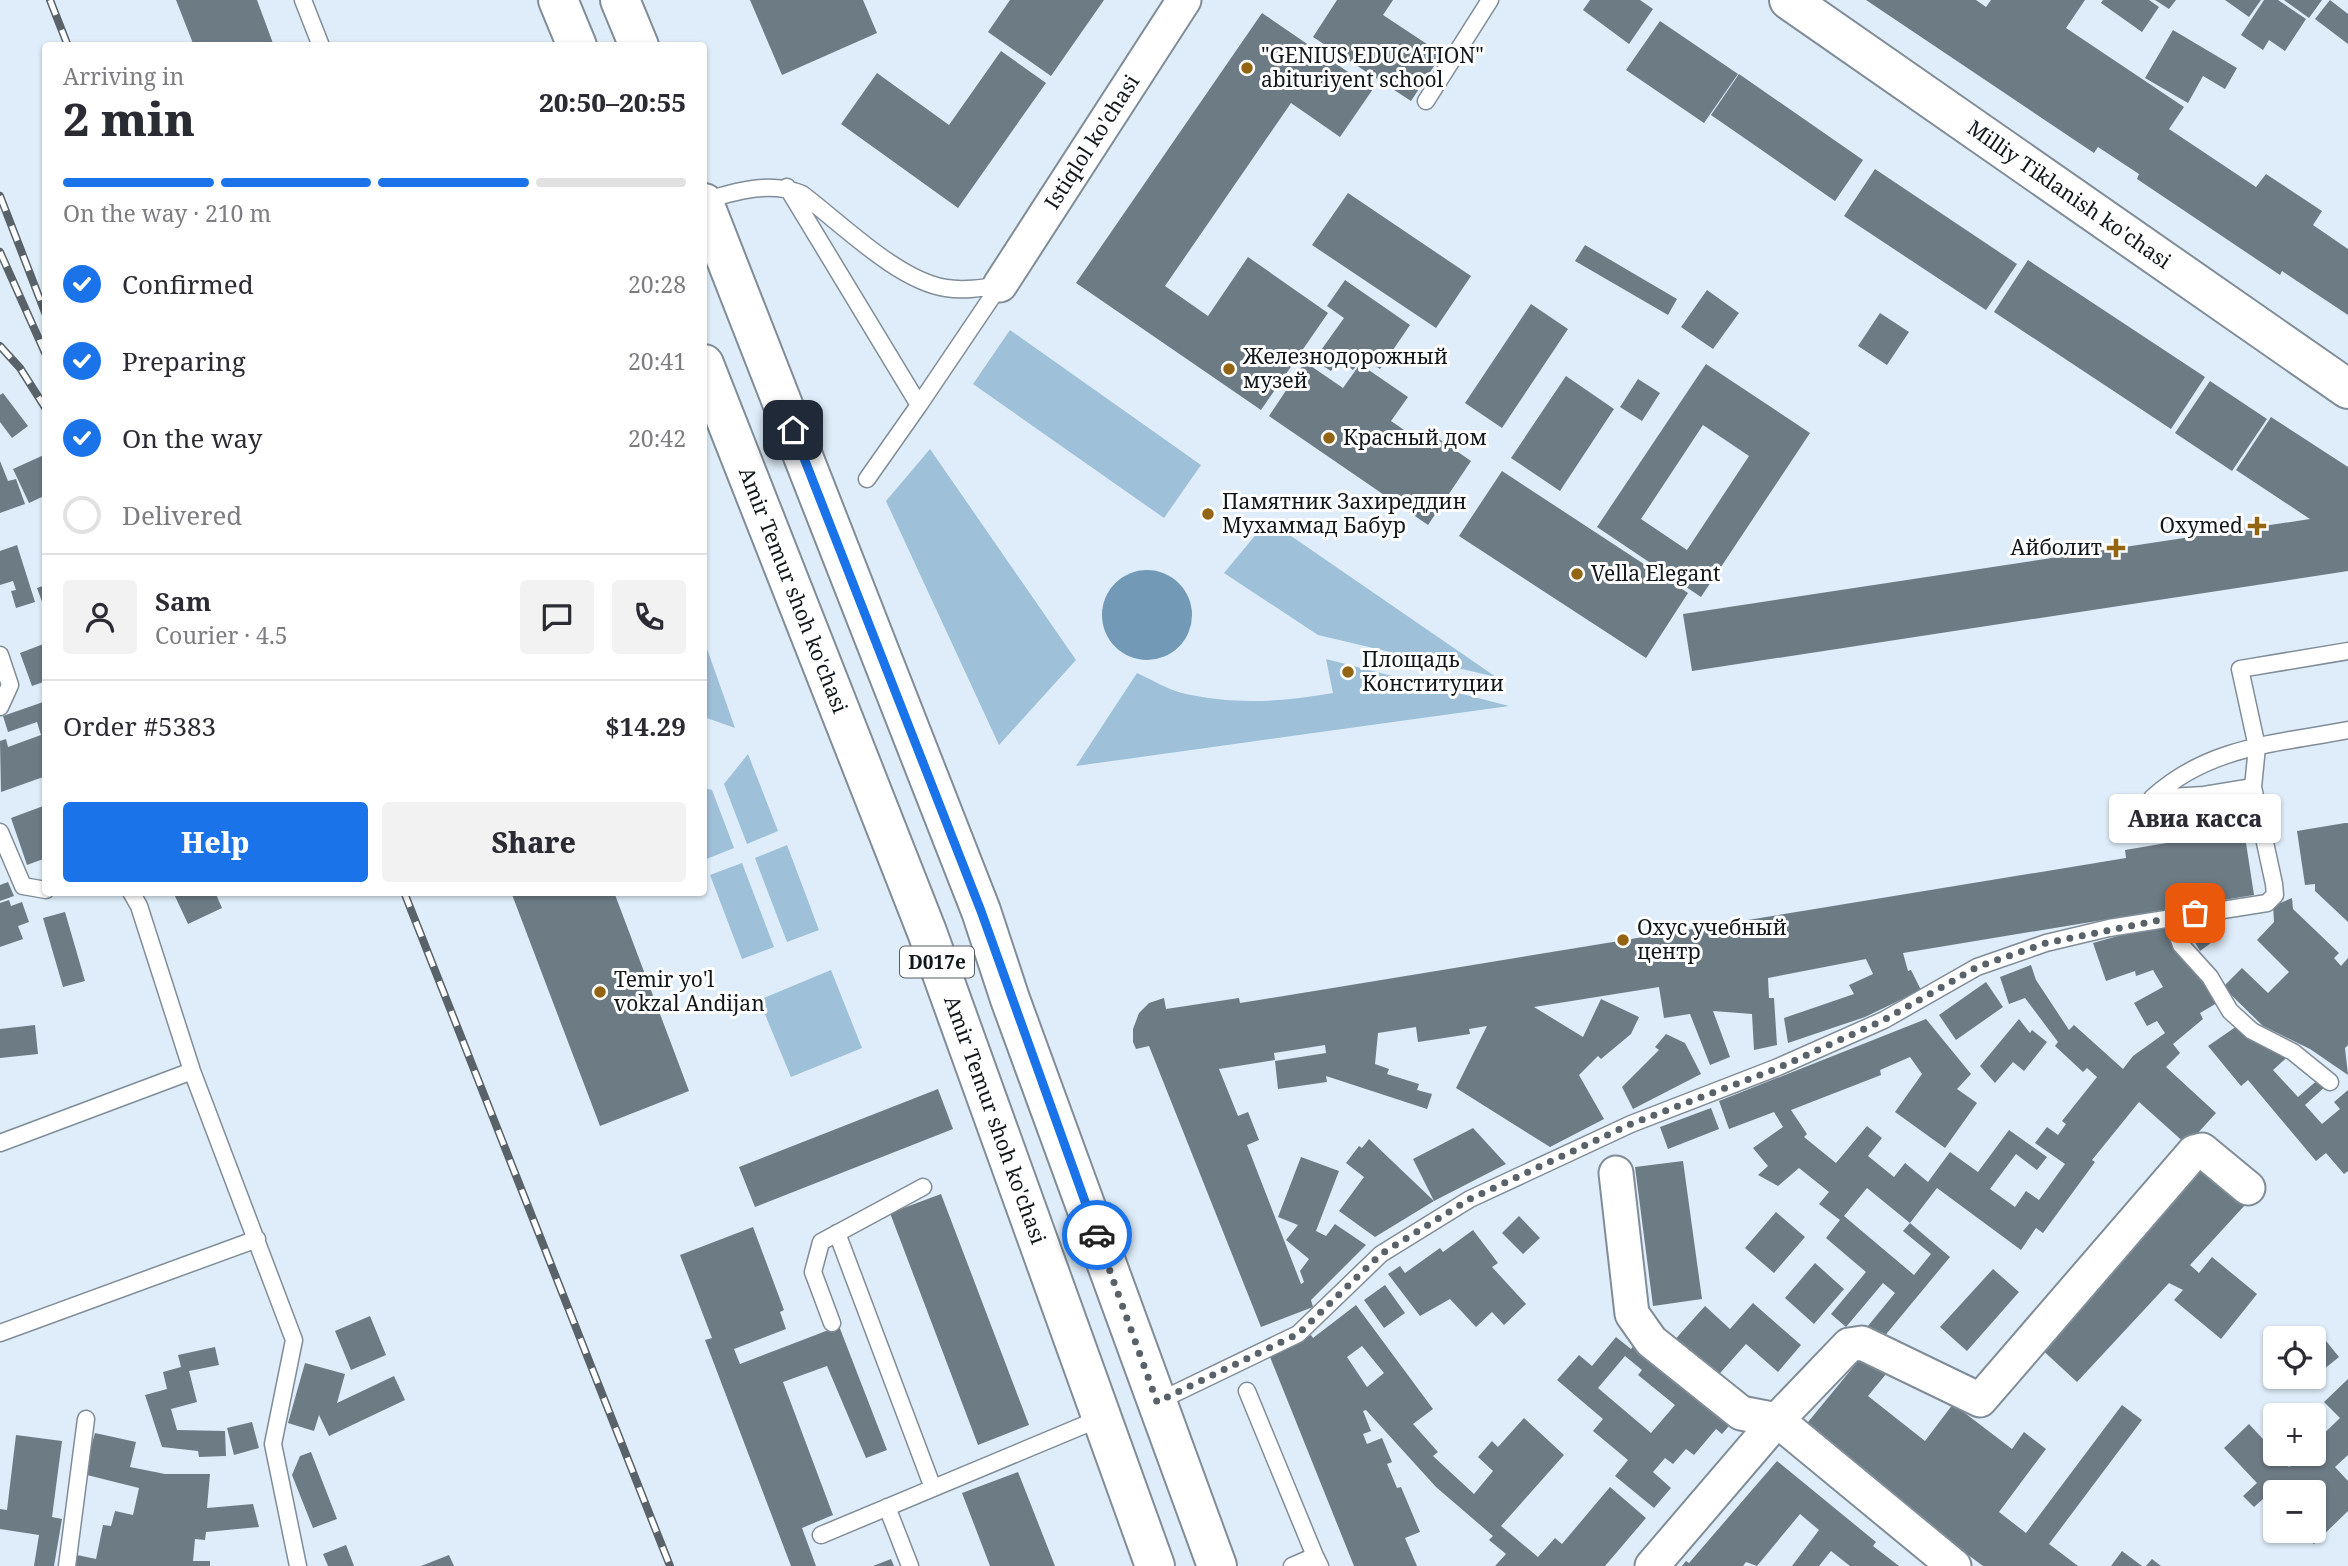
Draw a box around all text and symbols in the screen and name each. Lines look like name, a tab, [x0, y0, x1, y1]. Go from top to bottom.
place label: "GENIUS EDUCATION" abituriyent school	[1261, 41, 1484, 93]
text: Arriving in	[63, 60, 184, 92]
marker: "GENIUS EDUCATION" abituriyent school	[1239, 60, 1255, 76]
street label: Istiqlol ko'chasi	[1038, 69, 1145, 214]
text: 20:50–20:55	[539, 84, 686, 120]
text: 2 min	[63, 87, 195, 149]
street label: Milliy Tiklanish ko'chasi	[1962, 113, 2177, 275]
text: On the way · 210 m	[63, 197, 271, 229]
icon: check	[63, 265, 101, 303]
text: Confirmed	[122, 266, 254, 302]
text: 20:28	[628, 268, 686, 300]
icon: check	[63, 342, 101, 380]
place label: Железнодорожный музей	[1242, 342, 1448, 394]
text: Preparing	[122, 343, 246, 379]
text: 20:41	[628, 345, 686, 377]
marker: Железнодорожный музей	[1221, 361, 1237, 377]
pin	[763, 400, 823, 460]
icon: home	[774, 411, 812, 449]
icon: check	[63, 419, 101, 457]
text: On the way	[122, 420, 262, 456]
text: 20:42	[628, 422, 686, 454]
place label: Красный дом	[1343, 423, 1487, 451]
marker: Красный дом	[1321, 430, 1337, 446]
street label: Amir Temur shoh ko'chasi	[733, 463, 855, 717]
place label: Памятник Захиреддин Мухаммад Бабур	[1222, 487, 1467, 539]
text: Delivered	[122, 497, 242, 533]
marker: Памятник Захиреддин Мухаммад Бабур	[1200, 506, 1216, 522]
place label: Oxymed	[2159, 511, 2243, 539]
marker: Oxymed	[2249, 518, 2265, 534]
place label: Айболит	[2010, 533, 2102, 561]
marker: Айболит	[2108, 540, 2124, 556]
place label: Vella Elegant	[1591, 559, 1720, 587]
marker: Vella Elegant	[1569, 566, 1585, 582]
button: person	[63, 580, 137, 654]
button: chat	[520, 580, 594, 654]
button: phone	[612, 580, 686, 654]
text: Sam	[155, 583, 211, 619]
text: Courier · 4.5	[155, 619, 288, 651]
place label: Площадь Конституции	[1362, 645, 1504, 697]
marker: Площадь Конституции	[1340, 664, 1356, 680]
text: Order #5383	[63, 708, 216, 744]
text: $14.29	[605, 708, 686, 744]
callout: Авиа касса	[2109, 794, 2281, 843]
button: Help	[63, 802, 368, 882]
button: Share	[382, 802, 686, 882]
text: Авиа касса	[2128, 802, 2262, 834]
pin	[2165, 883, 2225, 943]
icon: bag	[2176, 894, 2214, 932]
place label: Охус учебный центр	[1637, 913, 1787, 965]
marker: Охус учебный центр	[1615, 932, 1631, 948]
road number: D017e	[900, 946, 974, 978]
place label: Temir yo'l vokzal Andijan	[614, 965, 765, 1017]
marker: Temir yo'l vokzal Andijan	[592, 984, 608, 1000]
street label: Amir Temur shoh ko'chasi	[938, 992, 1053, 1248]
courier	[1062, 1200, 1132, 1270]
icon: car	[1078, 1216, 1116, 1254]
map controls	[2263, 1326, 2326, 1543]
button: locate	[2263, 1326, 2326, 1389]
button: +	[2263, 1403, 2326, 1466]
button: −	[2263, 1480, 2326, 1543]

